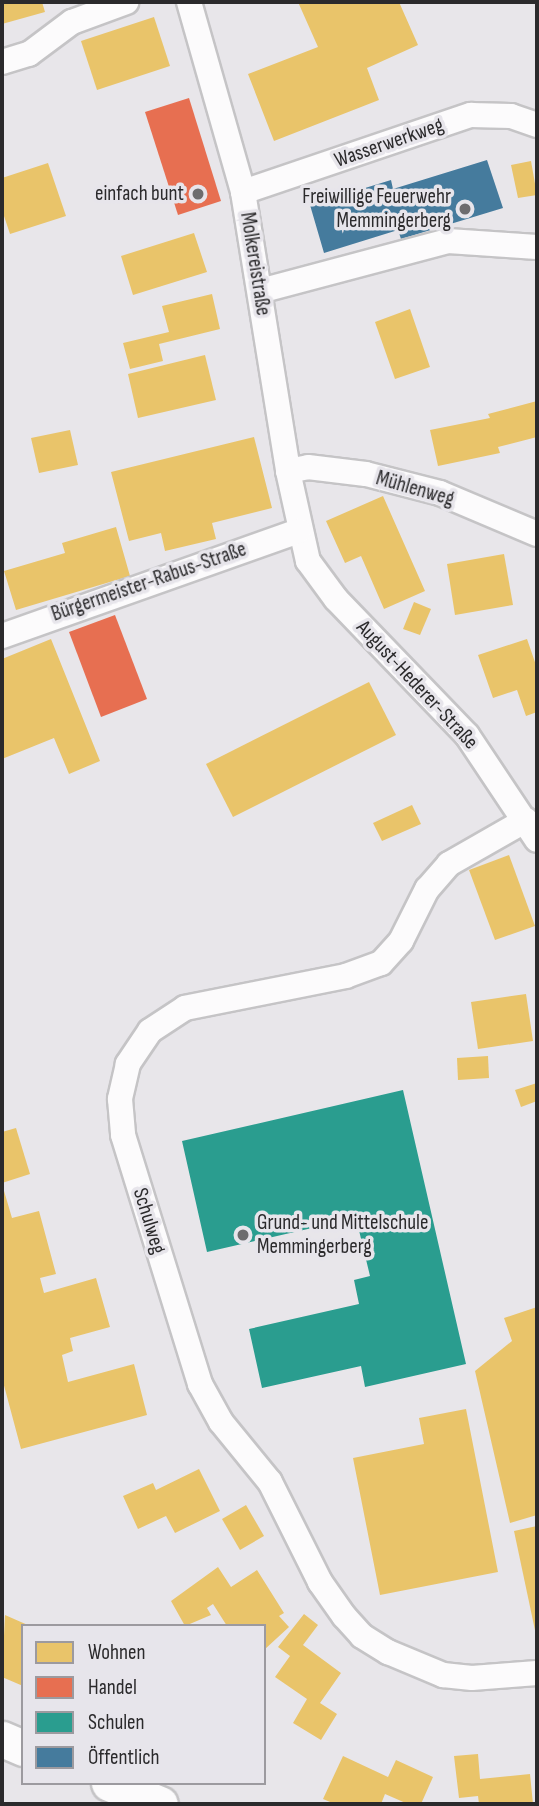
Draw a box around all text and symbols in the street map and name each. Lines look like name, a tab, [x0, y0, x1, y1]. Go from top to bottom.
street label: Wasserwerkweg	[331, 113, 447, 173]
place label: einfach bunt	[95, 181, 184, 207]
place label: Freiwillige Feuerwehr Memmingerberg	[302, 184, 451, 234]
marker: einfach bunt	[190, 186, 206, 202]
marker: Freiwillige Feuerwehr Memmingerberg	[457, 201, 473, 217]
street label: Molkereistraße	[234, 211, 276, 317]
street label: Mühlenweg	[373, 466, 457, 512]
street label: Bürgermeister-Rabus-Straße	[48, 537, 250, 627]
street label: August-Hederer-Straße	[351, 615, 483, 755]
street label: Schulweg	[127, 1185, 171, 1257]
place label: Grund- und Mittelschule Memmingerberg	[257, 1210, 428, 1260]
marker: Grund- und Mittelschule Memmingerberg	[235, 1227, 251, 1243]
legend	[21, 1624, 266, 1785]
text: Wohnen	[88, 1640, 145, 1665]
text: Handel	[88, 1675, 137, 1700]
text: Schulen	[88, 1710, 145, 1735]
text: Öffentlich	[88, 1745, 160, 1770]

